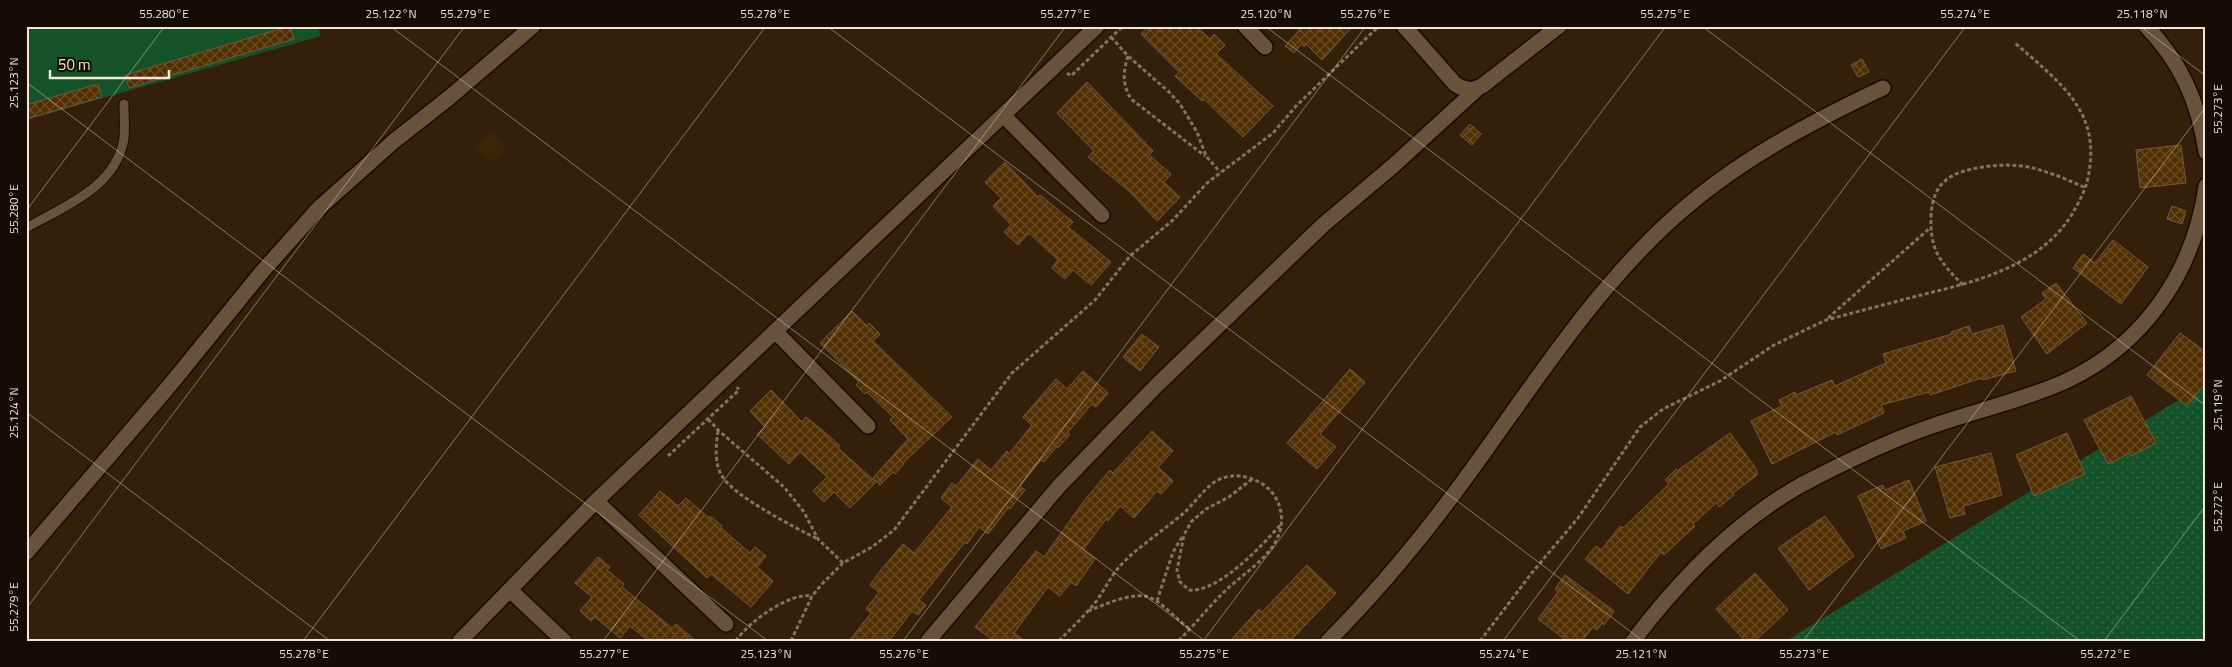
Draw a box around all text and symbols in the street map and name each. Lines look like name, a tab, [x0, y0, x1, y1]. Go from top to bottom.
text: 55.280°E	[139, 4, 189, 23]
text: 25.122°N	[365, 4, 417, 23]
text: 55.279°E	[440, 4, 490, 23]
text: 55.278°E	[740, 4, 790, 23]
text: 55.277°E	[1040, 4, 1090, 23]
text: 25.120°N	[1240, 4, 1292, 23]
text: 55.276°E	[1340, 4, 1390, 23]
text: 55.275°E	[1640, 4, 1690, 23]
text: 55.274°E	[1940, 4, 1990, 23]
text: 25.118°N	[2116, 4, 2168, 23]
scale bar	[50, 48, 169, 80]
text: 50 m	[58, 53, 91, 76]
text: 25.123°N	[4, 57, 23, 109]
text: 55.273°E	[2208, 84, 2227, 134]
text: 55.280°E	[4, 184, 23, 234]
text: 25.119°N	[2208, 379, 2227, 431]
text: 25.124°N	[4, 387, 23, 439]
text: 55.272°E	[2208, 482, 2227, 532]
text: 55.279°E	[4, 582, 23, 632]
text: 55.278°E	[279, 644, 329, 663]
text: 55.277°E	[579, 644, 629, 663]
text: 25.123°N	[740, 644, 792, 663]
text: 55.276°E	[879, 644, 929, 663]
text: 55.275°E	[1179, 644, 1229, 663]
text: 55.274°E	[1479, 644, 1529, 663]
text: 25.121°N	[1615, 644, 1667, 663]
text: 55.273°E	[1779, 644, 1829, 663]
text: 55.272°E	[2080, 644, 2130, 663]

